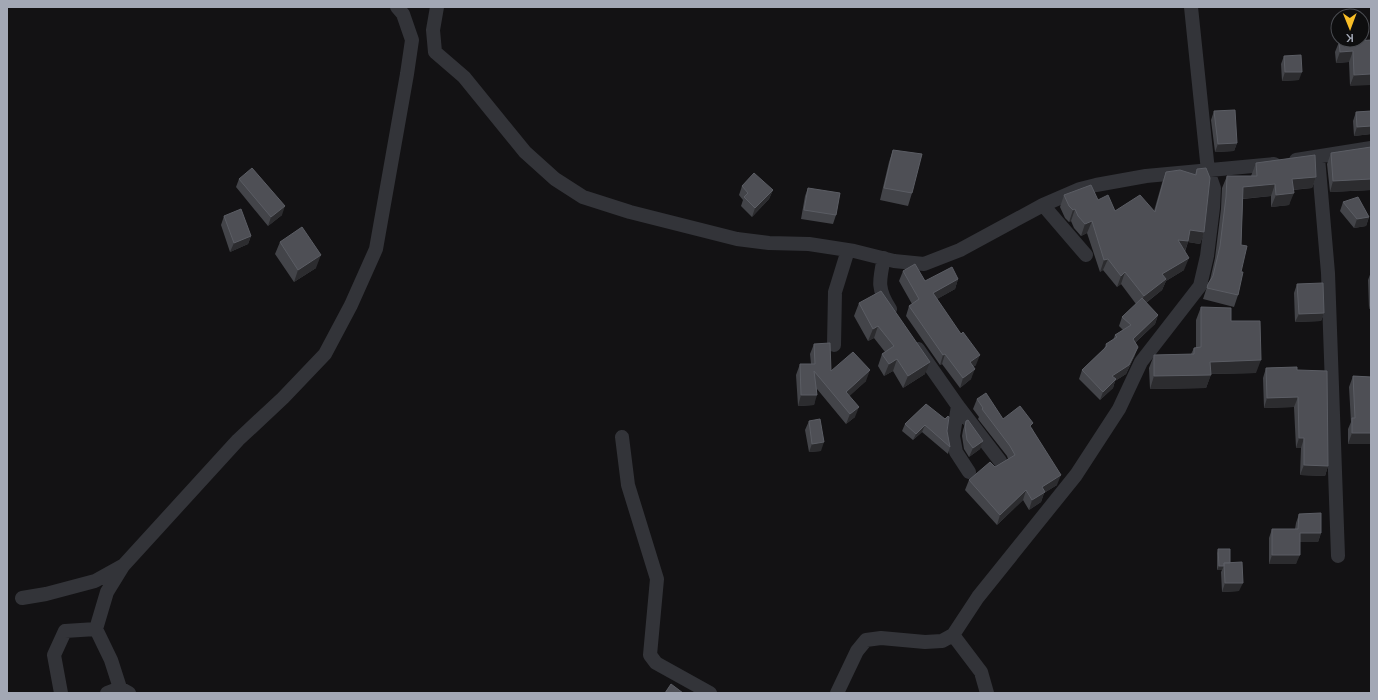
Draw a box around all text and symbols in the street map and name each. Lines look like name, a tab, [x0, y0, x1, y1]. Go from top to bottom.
north arrow	[1330, 8, 1370, 48]
text: K	[1346, 32, 1354, 45]

